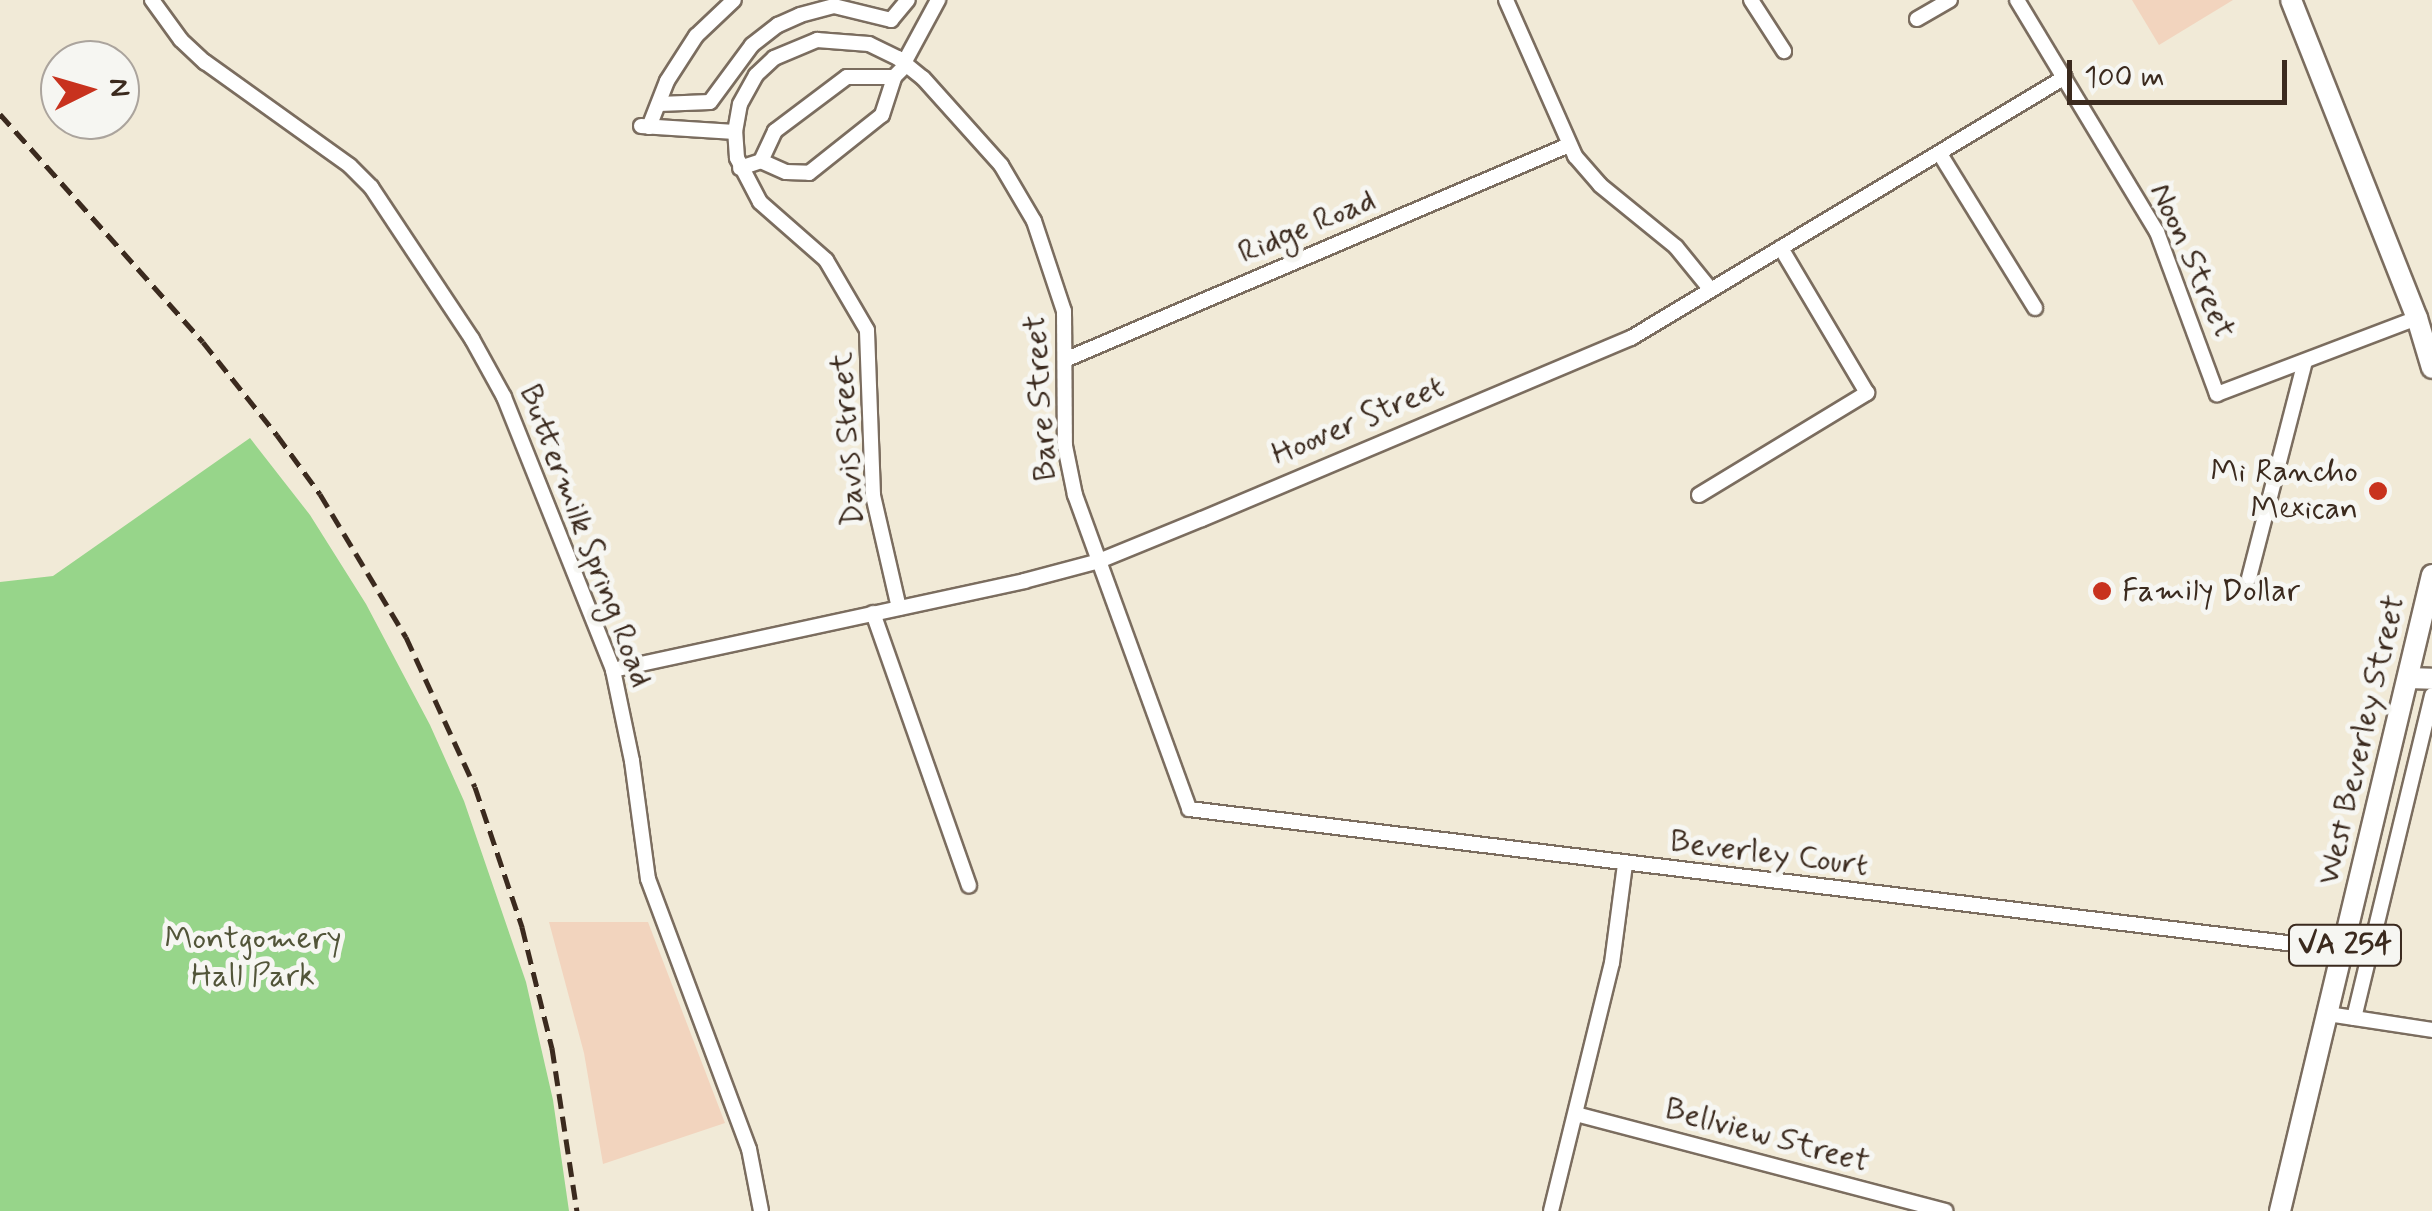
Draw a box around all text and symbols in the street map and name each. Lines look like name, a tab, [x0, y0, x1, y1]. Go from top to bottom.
north arrow	[40, 40, 140, 140]
scale bar	[2072, 40, 2292, 102]
text: 100 m	[2084, 58, 2165, 97]
text: N	[99, 77, 138, 98]
street label: Noon Street	[2141, 178, 2243, 344]
street label: Ridge Road	[1232, 181, 1382, 273]
street label: Bare Street	[1016, 315, 1066, 481]
street label: Davis Street	[823, 351, 873, 527]
street label: Hoover Street	[1264, 366, 1452, 476]
street label: Buttermilk Spring Road	[509, 378, 661, 694]
place label: Mi Rancho Mexican	[2216, 454, 2358, 529]
marker: Mi Rancho Mexican	[2367, 480, 2389, 502]
place label: Family Dollar	[2122, 572, 2301, 610]
marker: Family Dollar	[2091, 580, 2113, 602]
street label: West Beverley Street	[2310, 592, 2414, 888]
street label: Beverley Court	[1665, 822, 1873, 886]
road number: VA 254	[2288, 920, 2402, 970]
park label: Montgomery Hall Park	[164, 921, 342, 996]
street label: Bellview Street	[1661, 1090, 1873, 1182]

